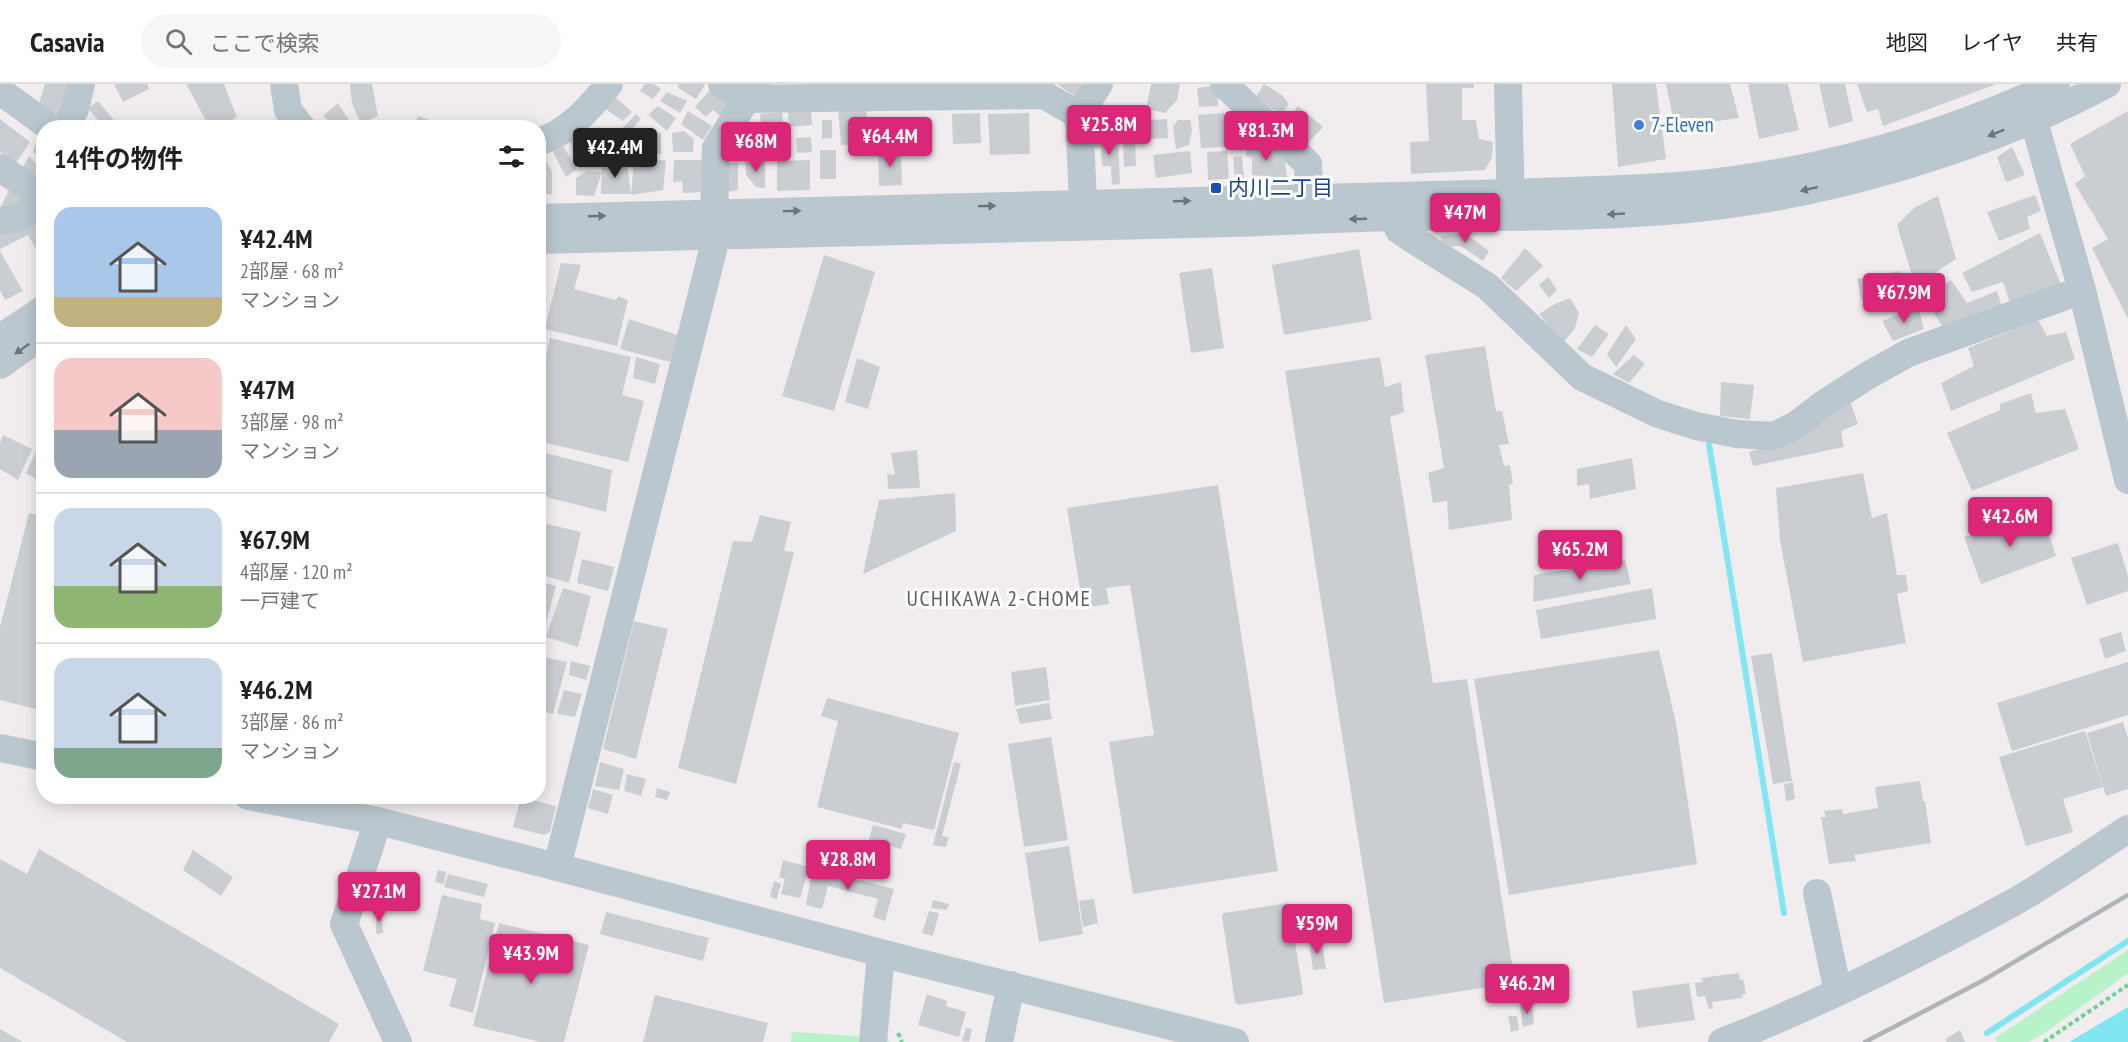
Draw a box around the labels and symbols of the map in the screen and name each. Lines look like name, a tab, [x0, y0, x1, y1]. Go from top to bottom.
pin: ¥25.8M	[1060, 105, 1158, 156]
pin: ¥81.3M	[1217, 111, 1315, 162]
place label: 7-Eleven	[1651, 111, 1714, 138]
pin: ¥64.4M	[841, 117, 939, 168]
marker: 7-Eleven	[1632, 118, 1646, 132]
pin: ¥68M	[720, 122, 792, 173]
pin: ¥42.4M	[566, 128, 664, 179]
one-way arrow	[1987, 129, 2005, 138]
place label: 内川二丁目	[1228, 174, 1333, 201]
marker: 内川二丁目	[1209, 181, 1223, 195]
one-way arrow	[1800, 184, 1819, 194]
pin: ¥47M	[1429, 193, 1501, 244]
one-way arrow	[1172, 196, 1191, 206]
one-way arrow	[977, 202, 996, 211]
one-way arrow	[782, 206, 801, 216]
one-way arrow	[1607, 210, 1626, 219]
one-way arrow	[587, 212, 606, 221]
one-way arrow	[1349, 214, 1368, 224]
pin: ¥67.9M	[1855, 273, 1953, 324]
one-way arrow	[14, 343, 30, 355]
pin: ¥42.6M	[1961, 497, 2059, 548]
pin: ¥65.2M	[1531, 530, 1629, 581]
district label: UCHIKAWA 2-CHOME	[907, 584, 1091, 612]
pin: ¥28.8M	[799, 840, 897, 891]
pin: ¥27.1M	[330, 872, 428, 923]
pin: ¥59M	[1281, 904, 1353, 955]
pin: ¥43.9M	[482, 934, 580, 985]
pin: ¥46.2M	[1478, 964, 1576, 1015]

